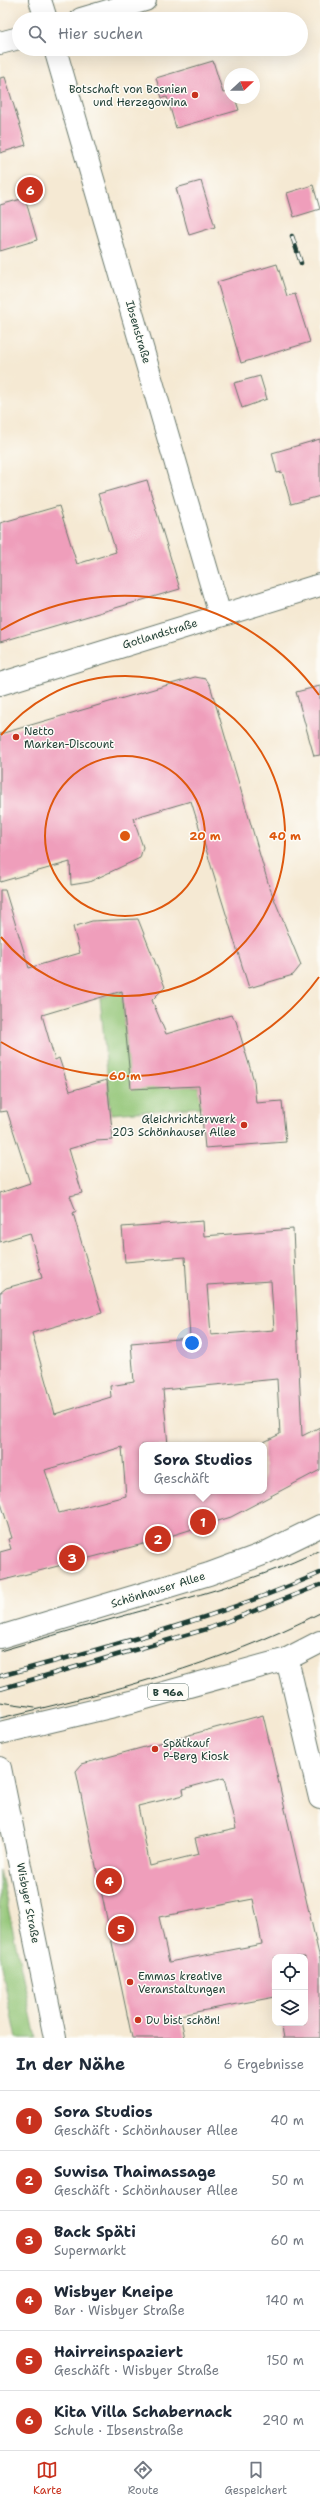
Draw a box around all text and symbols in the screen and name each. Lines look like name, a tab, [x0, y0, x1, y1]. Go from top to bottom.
search box	[12, 12, 308, 56]
icon: search	[26, 23, 48, 45]
text: Hier suchen	[58, 24, 143, 44]
north arrow	[224, 68, 260, 104]
place label: Botschaft von Bosnien und Herzegowina	[69, 82, 187, 110]
marker: Botschaft von Bosnien und Herzegowina	[190, 90, 200, 100]
pin: 6	[17, 175, 43, 205]
street label: Ibsenstraße	[122, 299, 154, 365]
street label: Gotlandstraße	[121, 615, 199, 653]
place label: Netto Marken-Discount	[24, 724, 114, 752]
marker: Netto Marken-Discount	[11, 732, 21, 742]
text: 20 m	[189, 828, 221, 844]
text: 40 m	[269, 828, 301, 844]
centre of rings	[118, 829, 132, 843]
text: 60 m	[109, 1068, 141, 1084]
place label: Gleichrichterwerk 203 Schönhauser Allee	[112, 1112, 236, 1140]
marker: Gleichrichterwerk 203 Schönhauser Allee	[239, 1120, 249, 1130]
your location	[182, 1333, 202, 1353]
popup	[139, 1442, 267, 1494]
text: Sora Studios	[154, 1450, 252, 1470]
text: Geschäft	[154, 1470, 210, 1487]
pin: 1	[190, 1507, 216, 1537]
pin: 2	[145, 1524, 171, 1554]
pin: 3	[59, 1543, 85, 1573]
street label: Schönhauser Allee	[109, 1569, 207, 1611]
road number: B 96a	[148, 1684, 188, 1700]
place label: Spätkauf P-Berg Kiosk	[163, 1736, 229, 1764]
marker: Spätkauf P-Berg Kiosk	[150, 1744, 160, 1754]
street label: Wisbyer Straße	[13, 1861, 43, 1945]
pin: 4	[96, 1866, 122, 1896]
pin: 5	[108, 1914, 134, 1944]
map controls	[272, 1954, 308, 2026]
button: locate	[272, 1954, 308, 1990]
place label: Emmas kreative Veranstaltungen	[138, 1969, 226, 1997]
marker: Emmas kreative Veranstaltungen	[125, 1977, 135, 1987]
button: layers	[272, 1990, 308, 2026]
place label: Du bist schön!	[146, 2013, 220, 2028]
marker: Du bist schön!	[133, 2015, 143, 2025]
text: In der Nähe	[16, 2053, 125, 2075]
text: 6 Ergebnisse	[224, 2056, 304, 2073]
text: Sora Studios	[54, 2102, 153, 2122]
text: 1	[26, 2112, 32, 2129]
text: 40 m	[270, 2112, 304, 2129]
text: Geschäft · Schönhauser Allee	[54, 2122, 238, 2139]
text: Suwisa Thaimassage	[54, 2162, 216, 2182]
text: 2	[24, 2172, 34, 2189]
text: 50 m	[271, 2172, 304, 2189]
text: Geschäft · Schönhauser Allee	[54, 2182, 238, 2199]
text: Back Späti	[54, 2222, 136, 2242]
text: 3	[24, 2232, 34, 2249]
text: 60 m	[271, 2232, 304, 2249]
text: Supermarkt	[54, 2242, 126, 2259]
text: Wisbyer Kneipe	[54, 2282, 174, 2302]
text: 4	[24, 2292, 34, 2309]
text: 140 m	[265, 2292, 304, 2309]
text: Bar · Wisbyer Straße	[54, 2302, 185, 2319]
text: Hairreinspaziert	[54, 2342, 183, 2362]
text: 5	[25, 2352, 33, 2369]
text: 150 m	[266, 2352, 304, 2369]
text: Geschäft · Wisbyer Straße	[54, 2362, 219, 2379]
text: Kita Villa Schabernack	[54, 2402, 232, 2422]
text: 6	[24, 2412, 34, 2429]
text: 290 m	[262, 2412, 304, 2429]
text: Schule · Ibsenstraße	[54, 2422, 184, 2439]
tab: Karte	[33, 2459, 62, 2498]
tab: Route	[128, 2459, 159, 2498]
tab: Gespeichert	[225, 2459, 287, 2498]

